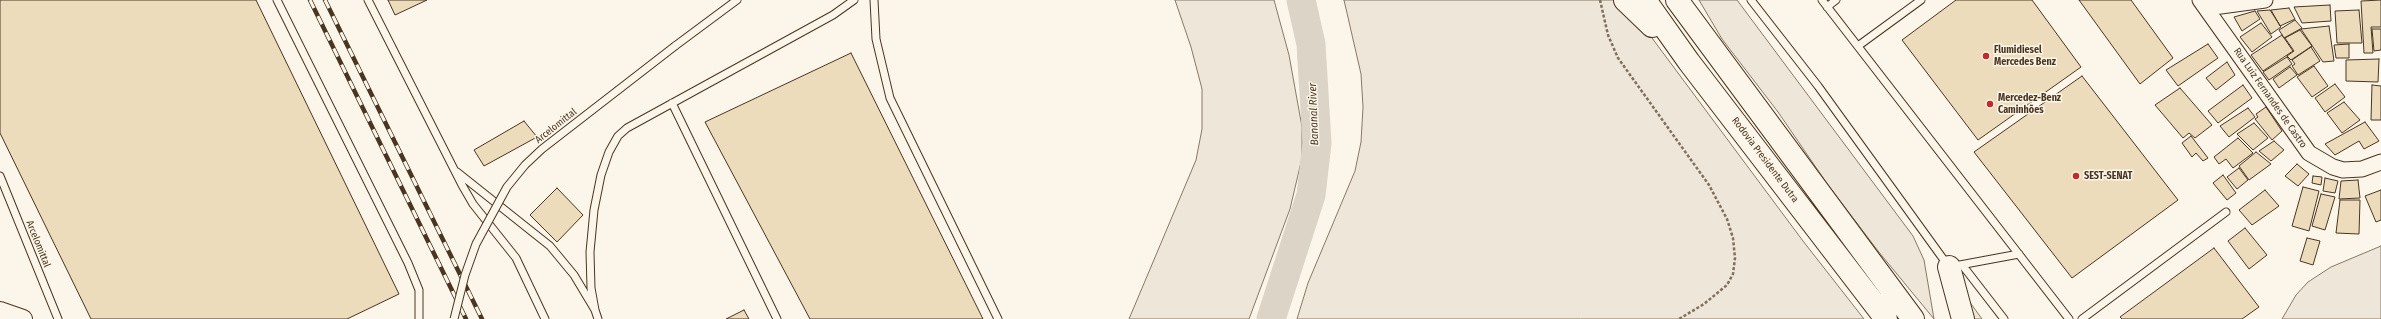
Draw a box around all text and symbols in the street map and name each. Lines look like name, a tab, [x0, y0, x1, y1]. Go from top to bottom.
place label: Flumidiesel Mercedes Benz	[1994, 44, 2056, 68]
street label: Rua Luiz Fernandes de Castro	[2231, 46, 2309, 150]
marker: Flumidiesel Mercedes Benz	[1981, 51, 1991, 61]
water label: Bananal River	[1306, 82, 1322, 146]
place label: Mercedez-Benz Caminhões	[1998, 92, 2061, 116]
marker: Mercedez-Benz Caminhões	[1985, 99, 1995, 109]
street label: Arcelomittal	[533, 106, 579, 146]
street label: Rodovia Presidente Dutra	[1729, 115, 1801, 205]
place label: SEST-SENAT	[2084, 170, 2132, 182]
marker: SEST-SENAT	[2071, 171, 2081, 181]
street label: Arcelomittal	[23, 219, 53, 269]

